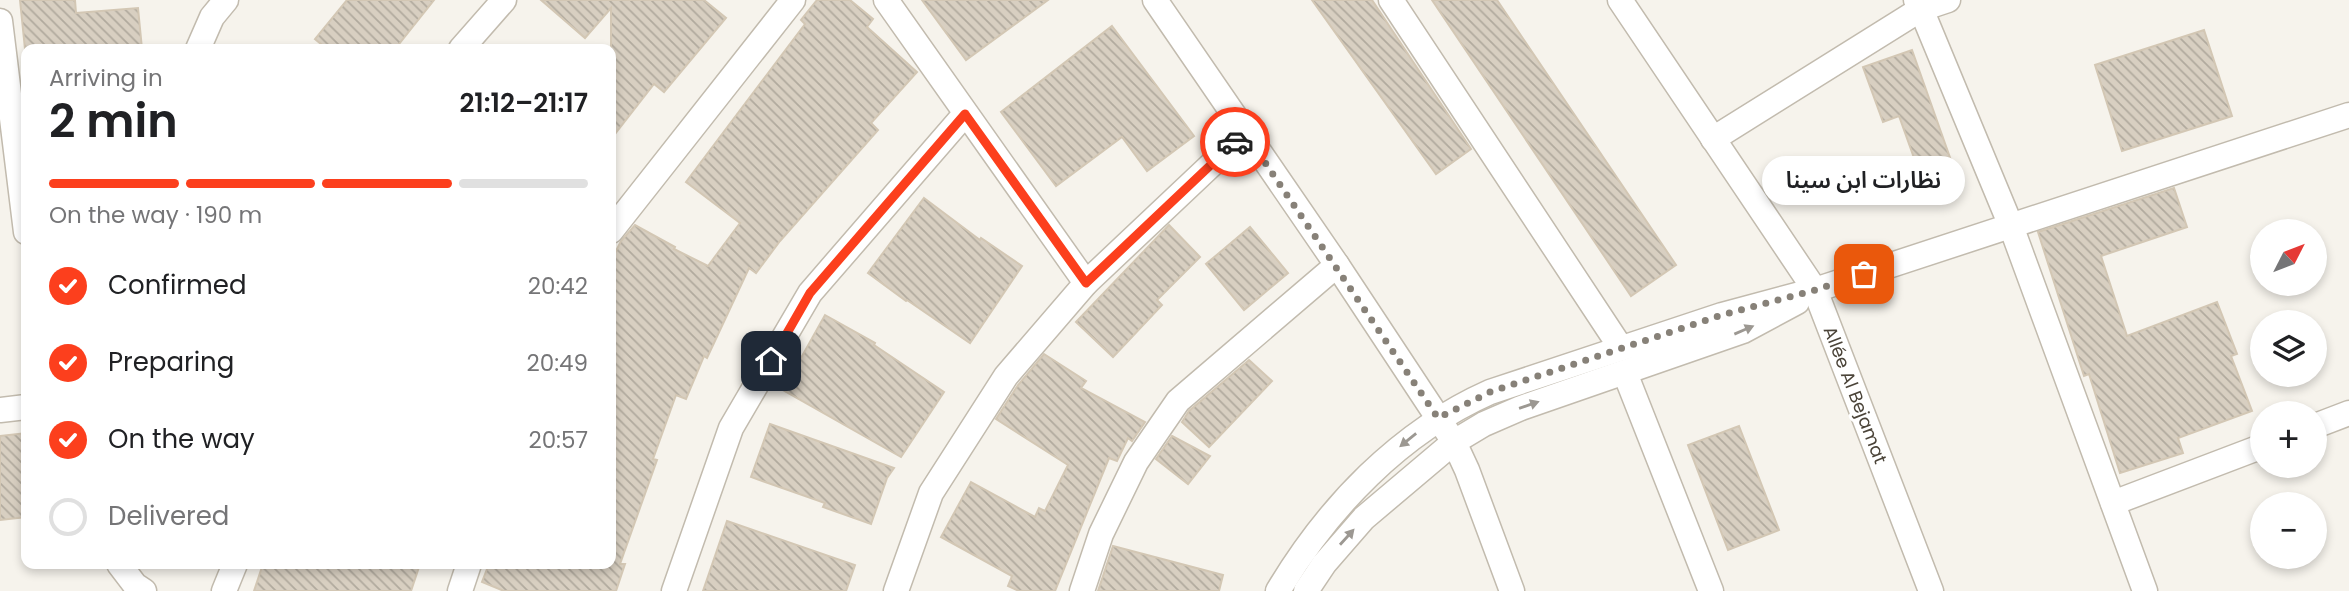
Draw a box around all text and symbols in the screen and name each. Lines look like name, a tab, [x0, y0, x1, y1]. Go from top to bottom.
text: Arriving in	[49, 62, 163, 94]
text: 21:12–21:17	[459, 85, 588, 121]
text: 2 min	[49, 89, 178, 153]
courier	[1200, 107, 1270, 177]
icon: car	[1216, 123, 1254, 161]
callout: نظارات ابن سينا	[1762, 155, 1966, 204]
text: نظارات ابن سينا	[1786, 164, 1941, 196]
text: On the way · 190 m	[49, 199, 262, 231]
north arrow	[2250, 219, 2328, 296]
map controls	[2250, 219, 2327, 569]
pin	[1834, 244, 1894, 304]
icon: bag	[1845, 255, 1883, 293]
icon: check	[49, 267, 87, 305]
text: Confirmed	[108, 267, 246, 303]
text: 20:42	[528, 270, 588, 302]
button: layers	[2250, 310, 2327, 387]
street label: Allée Al Bejamat	[1818, 322, 1893, 467]
one-way arrow	[1734, 324, 1754, 336]
pin	[741, 331, 801, 391]
icon: home	[752, 342, 790, 380]
icon: check	[49, 344, 87, 382]
text: Preparing	[108, 344, 234, 380]
text: 20:49	[526, 347, 588, 379]
one-way arrow	[1519, 399, 1540, 410]
button: +	[2250, 401, 2327, 478]
icon: check	[49, 421, 87, 459]
text: On the way	[108, 421, 255, 457]
text: 20:57	[528, 424, 588, 456]
one-way arrow	[1400, 432, 1418, 447]
button: −	[2250, 492, 2327, 569]
text: Delivered	[108, 498, 229, 534]
one-way arrow	[1338, 529, 1354, 546]

